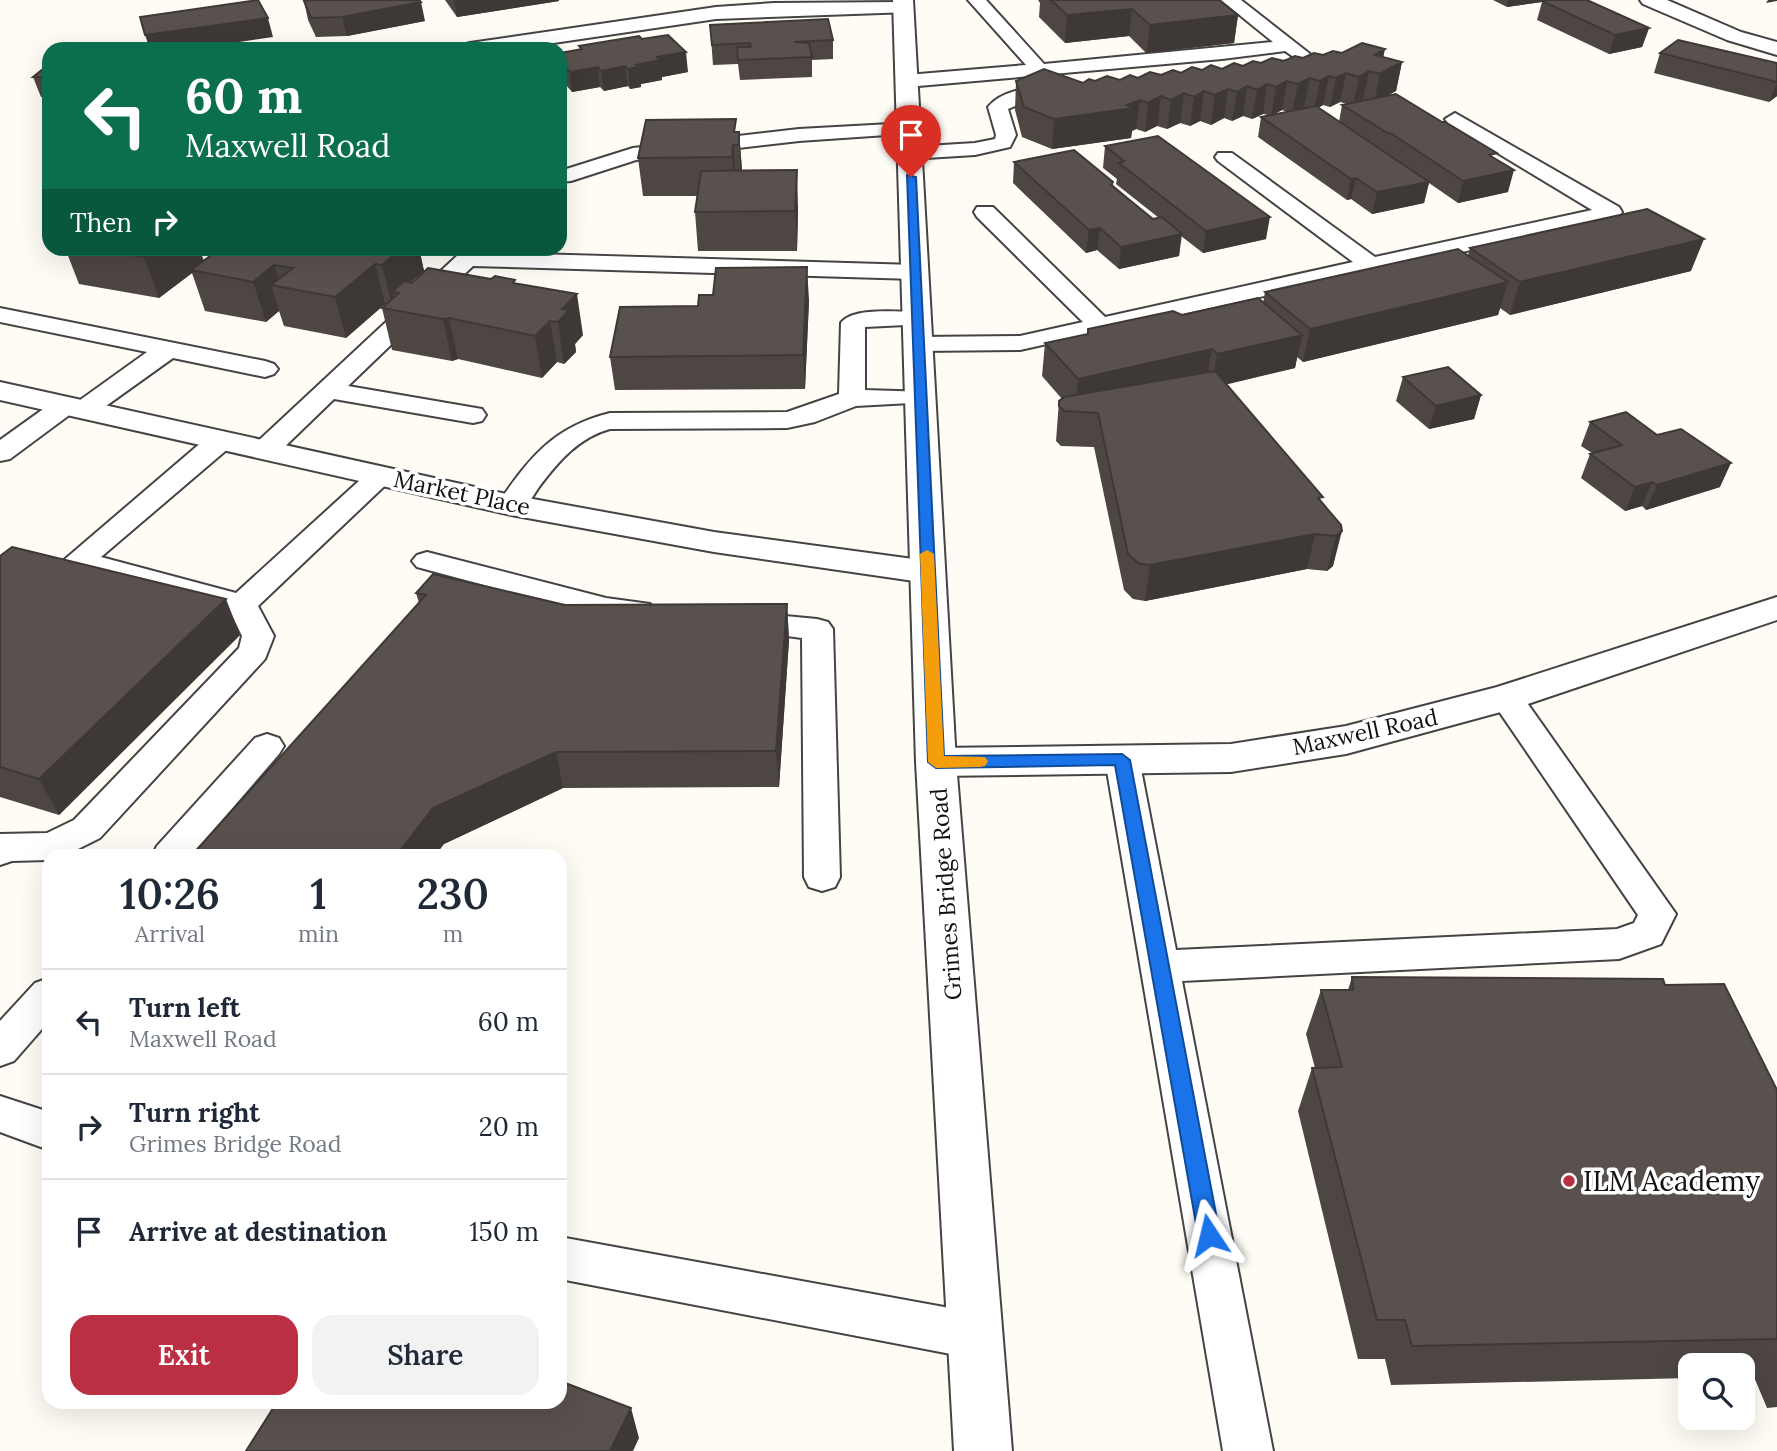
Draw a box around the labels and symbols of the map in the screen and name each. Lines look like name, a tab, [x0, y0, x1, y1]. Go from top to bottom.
pin	[881, 105, 941, 177]
street label: Market Place	[391, 464, 533, 521]
street label: Maxwell Road	[1290, 702, 1440, 761]
street label: Grimes Bridge Road	[924, 787, 967, 1001]
place label: ILM Academy	[1583, 1163, 1760, 1199]
marker: ILM Academy	[1561, 1173, 1577, 1189]
position arrow	[1172, 1198, 1246, 1272]

